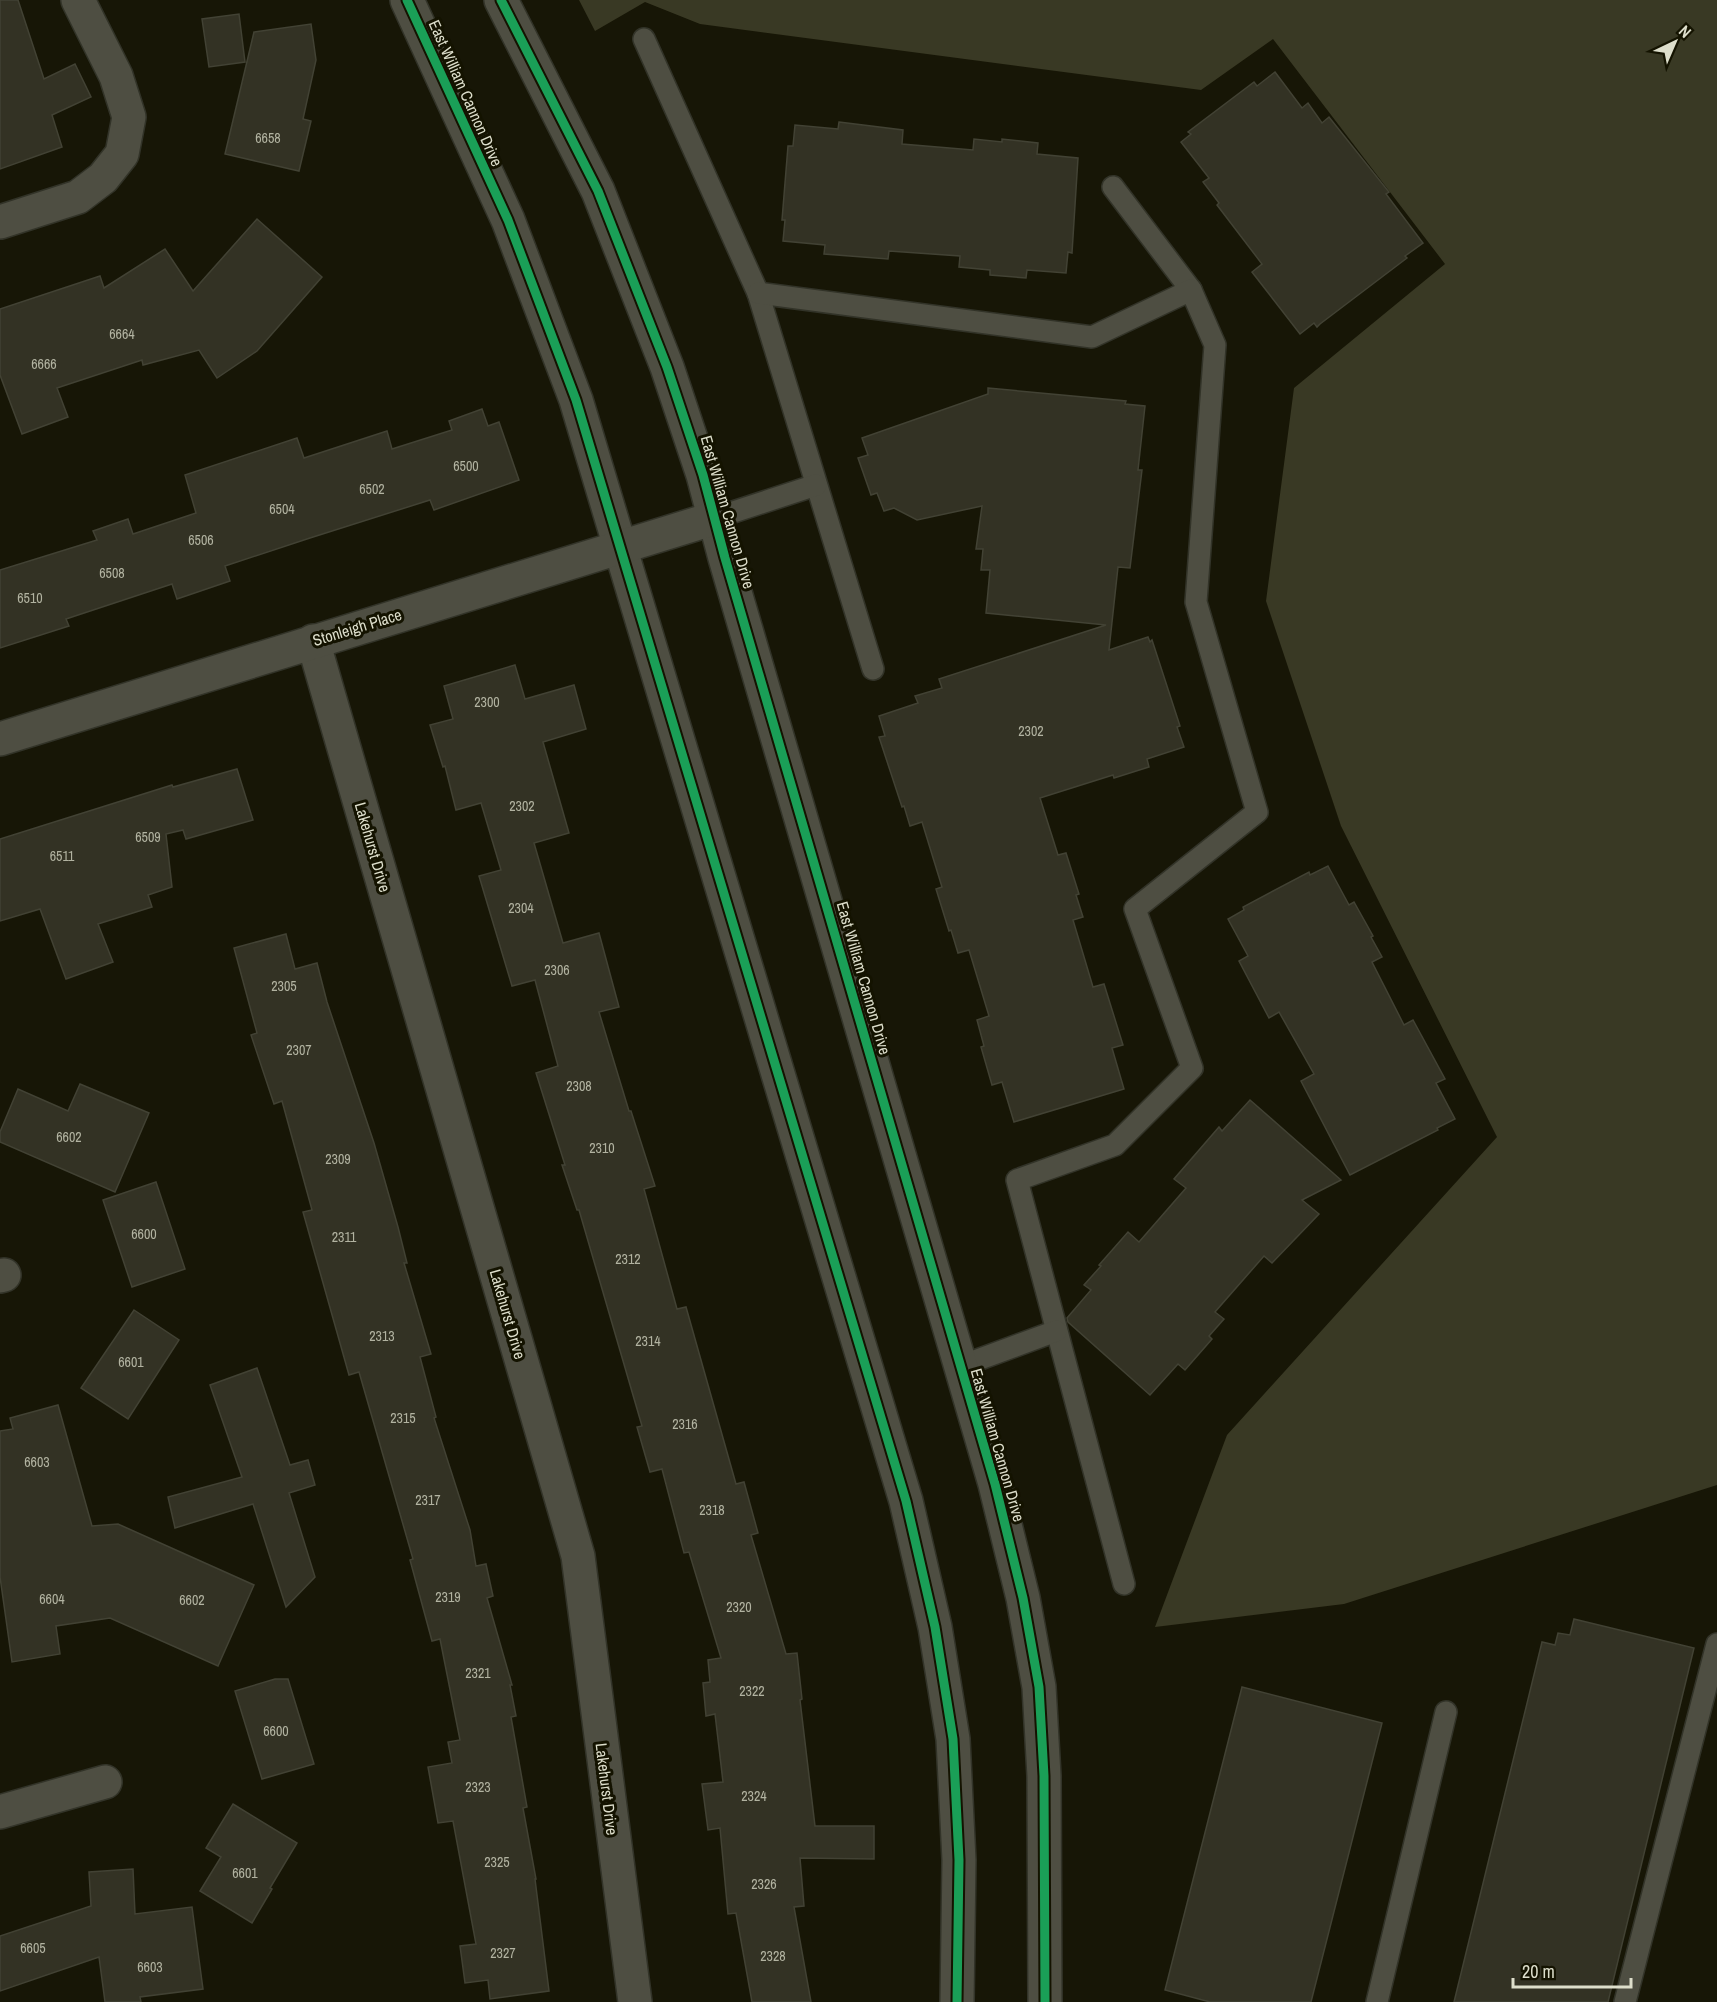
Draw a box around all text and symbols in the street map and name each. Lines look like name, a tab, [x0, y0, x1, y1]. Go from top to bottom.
north arrow	[1645, 12, 1705, 72]
street label: East William Cannon Drive	[424, 16, 508, 170]
text: N	[1674, 20, 1696, 42]
house number: 6658	[255, 129, 281, 147]
house number: 6664	[109, 325, 135, 343]
house number: 6666	[31, 355, 57, 373]
street label: East William Cannon Drive	[696, 433, 760, 591]
house number: 6500	[453, 457, 479, 475]
house number: 6502	[359, 480, 385, 498]
house number: 6504	[269, 500, 295, 518]
house number: 6506	[188, 531, 214, 549]
house number: 6508	[99, 564, 125, 582]
house number: 6510	[17, 589, 43, 607]
street label: Stonleigh Place	[310, 603, 404, 651]
house number: 2300	[474, 693, 500, 711]
house number: 2302	[1018, 722, 1044, 740]
house number: 2302	[509, 797, 535, 815]
street label: Lakehurst Drive	[350, 799, 396, 895]
house number: 6509	[135, 828, 161, 846]
house number: 6511	[50, 847, 75, 865]
house number: 2304	[508, 899, 534, 917]
street label: East William Cannon Drive	[832, 899, 896, 1057]
house number: 2306	[544, 961, 570, 979]
house number: 2305	[271, 977, 297, 995]
house number: 2307	[286, 1041, 312, 1059]
house number: 2308	[566, 1077, 592, 1095]
house number: 6602	[56, 1128, 82, 1146]
house number: 2310	[589, 1139, 615, 1157]
house number: 2309	[325, 1150, 351, 1168]
house number: 6600	[131, 1225, 157, 1243]
house number: 2311	[332, 1228, 357, 1246]
house number: 2312	[615, 1250, 641, 1268]
street label: Lakehurst Drive	[485, 1266, 531, 1362]
house number: 2313	[369, 1327, 395, 1345]
house number: 2314	[635, 1332, 661, 1350]
house number: 6601	[118, 1353, 144, 1371]
street label: East William Cannon Drive	[966, 1366, 1030, 1524]
house number: 2315	[390, 1409, 416, 1427]
house number: 2316	[672, 1415, 698, 1433]
house number: 6603	[24, 1453, 50, 1471]
house number: 2317	[415, 1491, 441, 1509]
house number: 2318	[699, 1501, 725, 1519]
house number: 2319	[435, 1588, 461, 1606]
house number: 6604	[39, 1590, 65, 1608]
house number: 6602	[179, 1591, 205, 1609]
house number: 2320	[726, 1598, 752, 1616]
house number: 2321	[465, 1664, 491, 1682]
house number: 2322	[739, 1682, 765, 1700]
house number: 6600	[263, 1722, 289, 1740]
street label: Lakehurst Drive	[590, 1742, 624, 1836]
house number: 2323	[465, 1778, 491, 1796]
house number: 2324	[741, 1787, 767, 1805]
house number: 2325	[484, 1853, 510, 1871]
house number: 6601	[232, 1864, 258, 1882]
house number: 2326	[751, 1875, 777, 1893]
house number: 6605	[20, 1939, 46, 1957]
house number: 2327	[490, 1944, 516, 1962]
house number: 2328	[760, 1947, 786, 1965]
scale bar	[1513, 1951, 1632, 1989]
house number: 6603	[137, 1958, 163, 1976]
text: 20 m	[1522, 1959, 1555, 1984]

